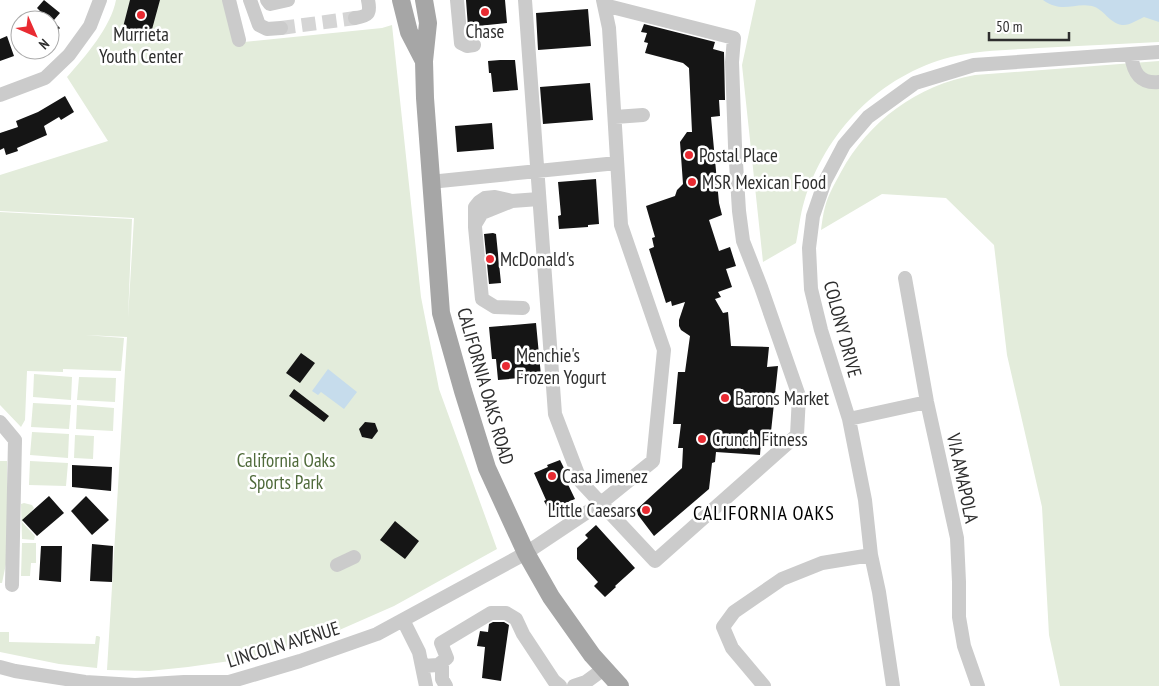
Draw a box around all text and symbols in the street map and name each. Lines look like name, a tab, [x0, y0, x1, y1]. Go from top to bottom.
marker: Chase	[479, 6, 491, 18]
marker: Murrieta Youth Center	[135, 9, 147, 21]
north arrow	[10, 10, 60, 60]
scale bar	[989, 10, 1069, 42]
text: 50 m	[996, 17, 1022, 36]
place label: Chase	[466, 19, 505, 43]
place label: Murrieta Youth Center	[99, 22, 184, 68]
text: N	[35, 35, 53, 53]
place label: Postal Place	[699, 143, 778, 167]
marker: Postal Place	[683, 149, 695, 161]
place label: MSR Mexican Food	[702, 170, 826, 194]
marker: MSR Mexican Food	[686, 176, 698, 188]
place label: McDonald's	[500, 247, 575, 271]
marker: McDonald's	[484, 253, 496, 265]
street label: COLONY DRIVE	[819, 278, 867, 380]
street label: CALIFORNIA OAKS ROAD	[452, 305, 520, 467]
place label: Menchie's Frozen Yogurt	[516, 343, 607, 389]
marker: Menchie's Frozen Yogurt	[500, 360, 512, 372]
place label: Barons Market	[735, 386, 830, 410]
marker: Barons Market	[719, 392, 731, 404]
place label: Crunch Fitness	[712, 427, 808, 451]
street label: VIA AMAPOLA	[942, 430, 984, 525]
marker: Crunch Fitness	[696, 433, 708, 445]
park label: California Oaks Sports Park	[237, 448, 335, 494]
place label: Casa Jimenez	[562, 464, 648, 488]
marker: Casa Jimenez	[546, 470, 558, 482]
place label: Little Caesars	[548, 498, 636, 522]
district label: CALIFORNIA OAKS	[693, 500, 835, 526]
marker: Little Caesars	[640, 504, 652, 516]
street label: LINCOLN AVENUE	[224, 616, 342, 672]

